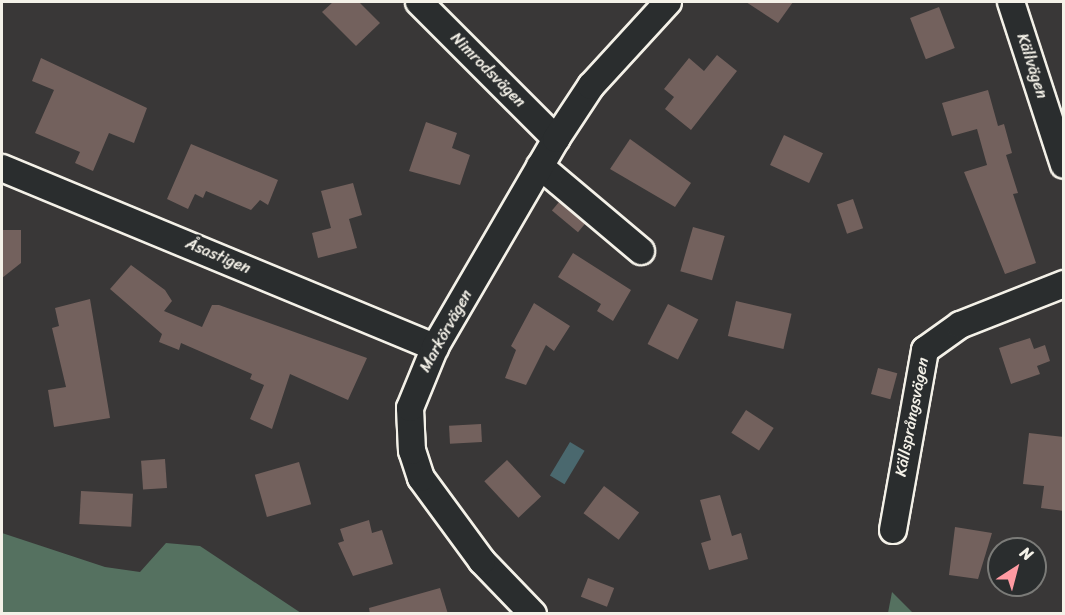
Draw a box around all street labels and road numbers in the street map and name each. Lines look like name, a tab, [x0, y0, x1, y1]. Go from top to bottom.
street label: Nimrodsvägen	[447, 29, 529, 111]
street label: Källvägen	[1012, 31, 1052, 101]
street label: Åsastigen	[183, 234, 253, 278]
street label: Markörvägen	[415, 286, 477, 376]
street label: Källsprångsvägen	[891, 356, 933, 478]

